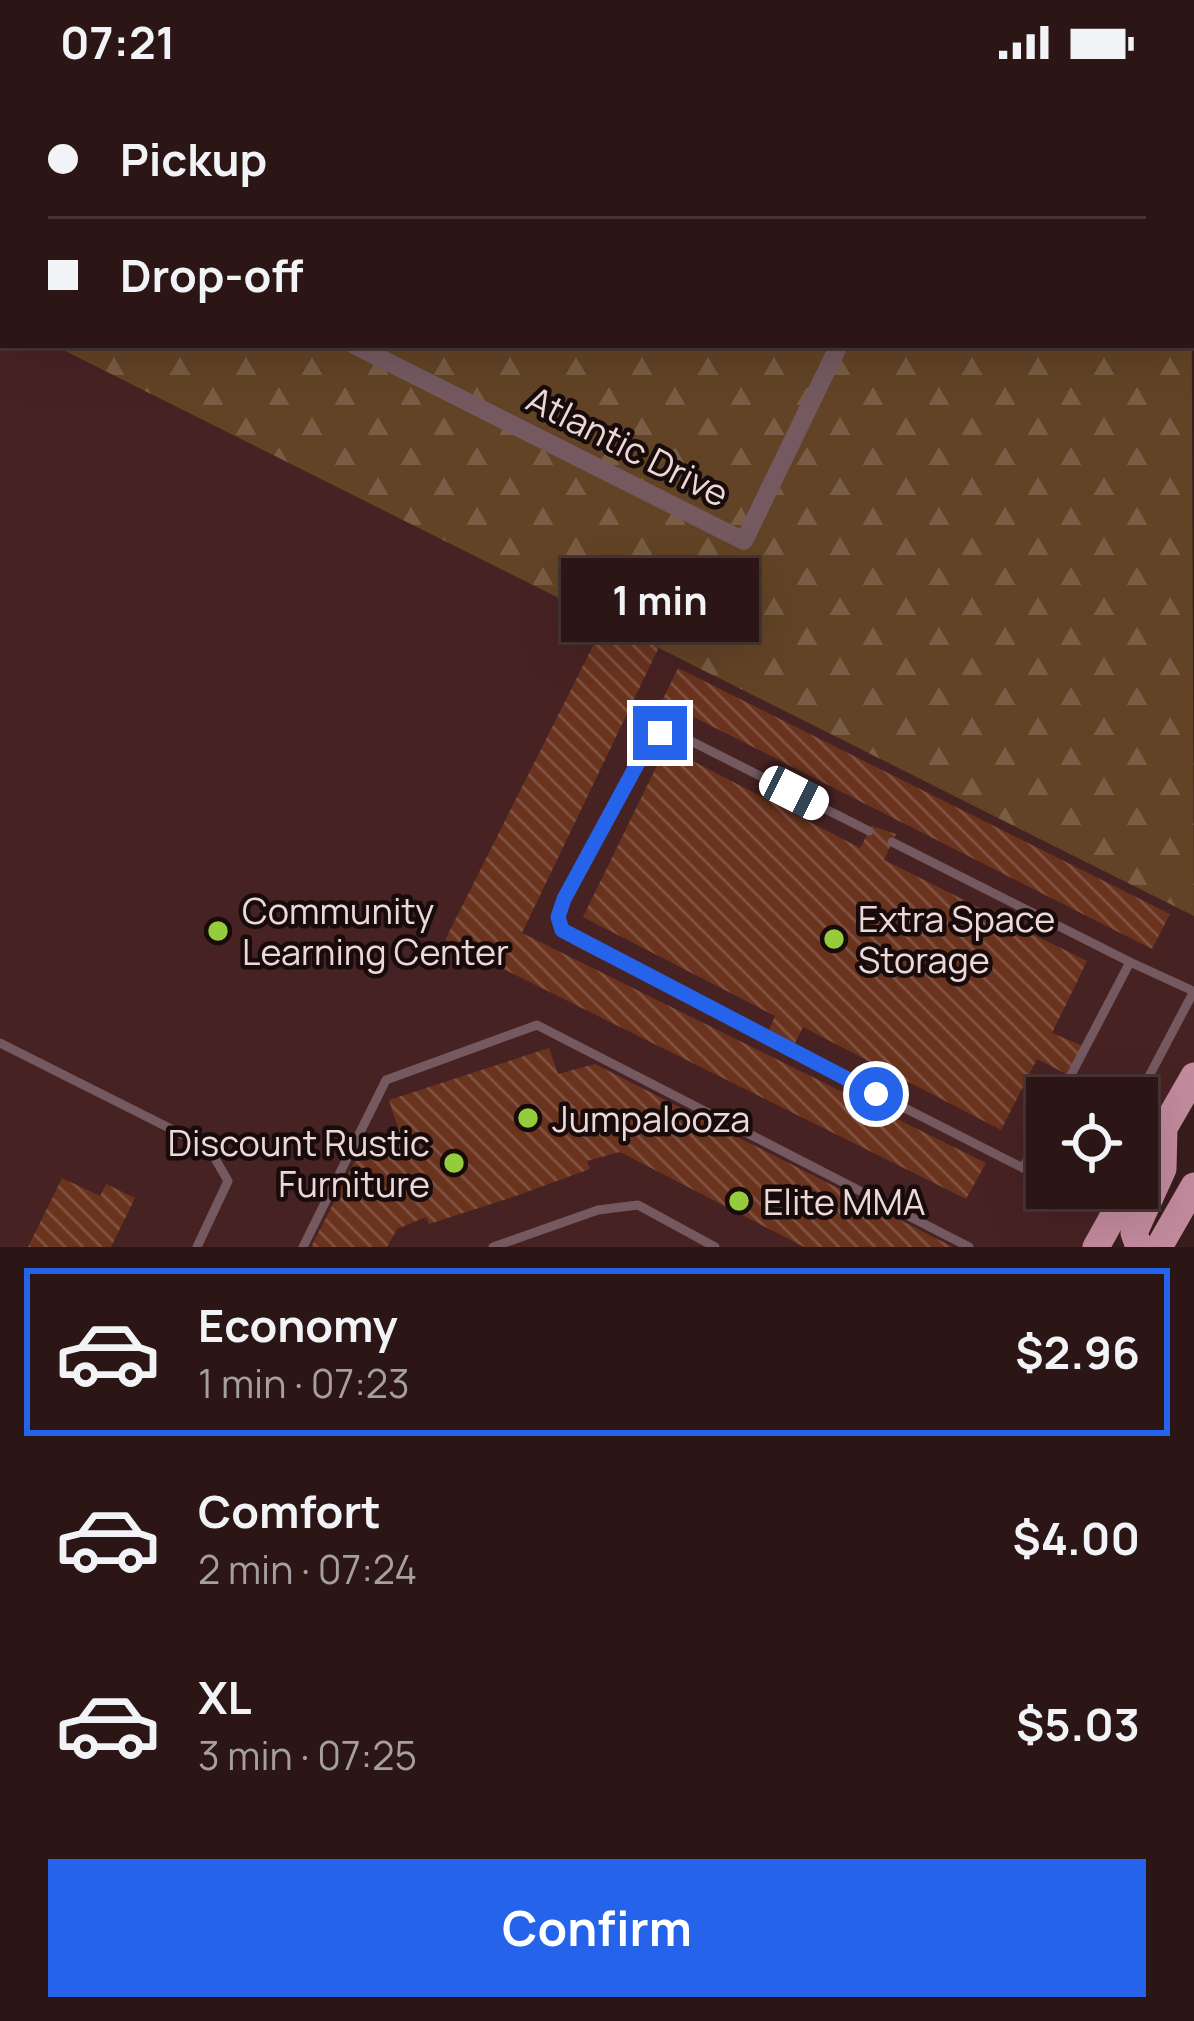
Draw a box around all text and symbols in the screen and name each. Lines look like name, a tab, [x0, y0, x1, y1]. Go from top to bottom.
text: 07:21	[60, 11, 176, 73]
text: Pickup	[120, 128, 267, 190]
text: Drop-off	[120, 244, 303, 306]
street label: Atlantic Drive	[519, 374, 737, 518]
callout: 1 min	[561, 559, 759, 643]
text: 1 min	[612, 573, 708, 627]
route end	[633, 706, 687, 760]
car	[754, 761, 834, 825]
place label: Community Learning Center	[242, 886, 509, 976]
place label: Extra Space Storage	[858, 894, 1055, 984]
marker: Community Learning Center	[205, 918, 231, 944]
marker: Extra Space Storage	[821, 926, 847, 952]
route start	[849, 1067, 903, 1121]
map controls	[1026, 1077, 1158, 1209]
button: locate	[1026, 1077, 1158, 1209]
place label: Jumpalooza	[552, 1094, 750, 1143]
marker: Jumpalooza	[515, 1105, 541, 1131]
place label: Discount Rustic Furniture	[168, 1118, 430, 1208]
marker: Discount Rustic Furniture	[441, 1150, 467, 1176]
place label: Elite MMA	[763, 1177, 926, 1226]
marker: Elite MMA	[726, 1188, 752, 1214]
text: Economy	[198, 1294, 398, 1356]
icon: car	[54, 1298, 162, 1406]
text: $2.96	[1015, 1321, 1140, 1383]
text: 1 min · 07:23	[198, 1356, 410, 1410]
text: Comfort	[198, 1480, 381, 1542]
icon: car	[54, 1484, 162, 1592]
text: $4.00	[1012, 1507, 1140, 1569]
text: 2 min · 07:24	[198, 1542, 417, 1596]
text: XL	[198, 1666, 252, 1728]
icon: car	[54, 1670, 162, 1778]
text: $5.03	[1016, 1693, 1140, 1755]
text: 3 min · 07:25	[198, 1728, 417, 1782]
button: Confirm	[48, 1859, 1146, 1997]

